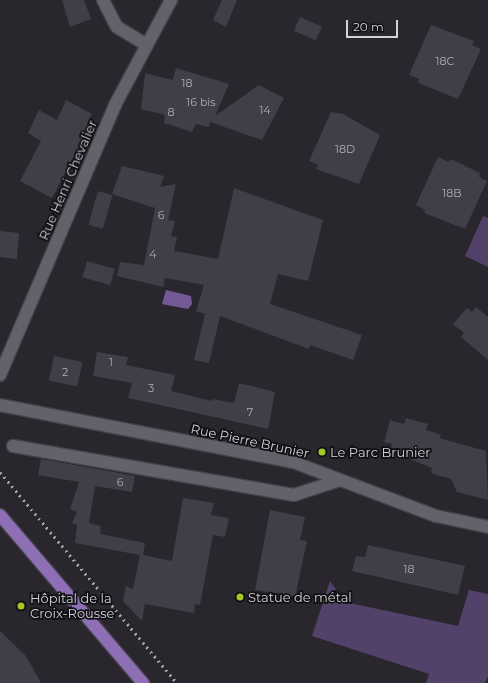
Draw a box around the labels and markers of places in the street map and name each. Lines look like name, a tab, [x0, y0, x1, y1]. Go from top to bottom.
place label: Le Parc Brunier	[330, 444, 430, 460]
marker: Le Parc Brunier	[317, 447, 327, 457]
place label: Statue de métal	[248, 589, 352, 605]
place label: Hôpital de la Croix-Rousse	[30, 591, 114, 622]
marker: Statue de métal	[235, 592, 245, 602]
marker: Hôpital de la Croix-Rousse	[15, 600, 27, 612]

